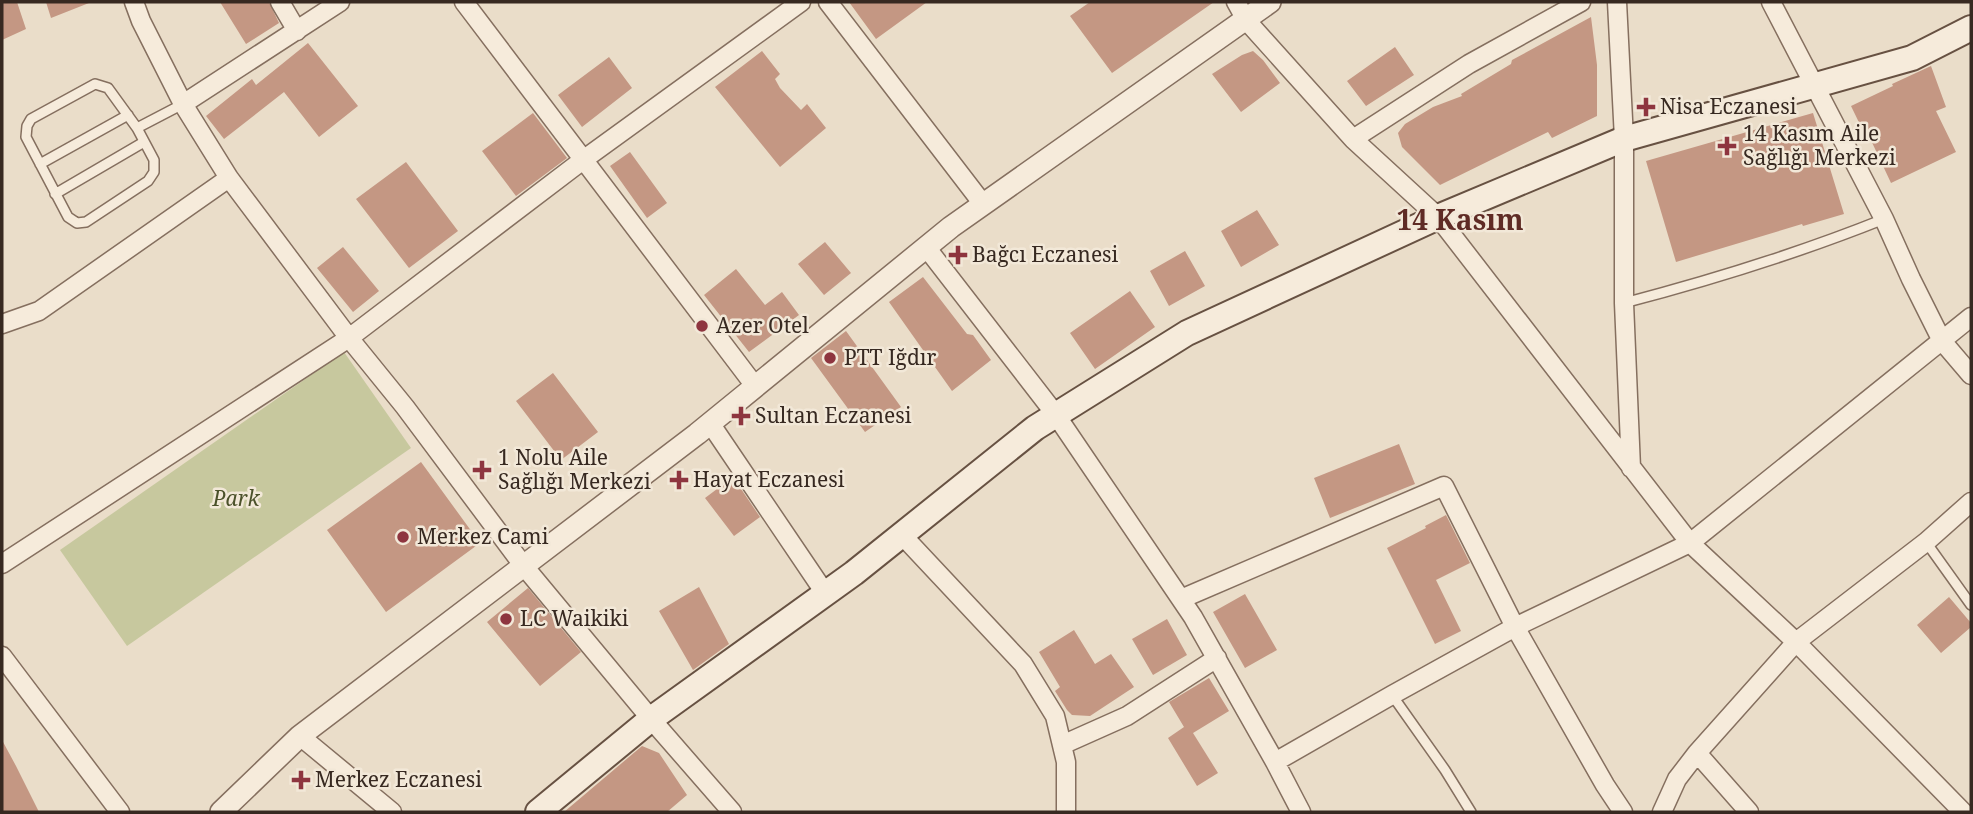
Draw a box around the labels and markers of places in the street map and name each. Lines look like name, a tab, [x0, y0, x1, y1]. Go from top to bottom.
place label: Nisa Eczanesi	[1660, 92, 1797, 120]
marker: Nisa Eczanesi	[1638, 99, 1654, 115]
place label: 14 Kasım Aile Sağlığı Merkezi	[1743, 119, 1896, 171]
marker: 14 Kasım Aile Sağlığı Merkezi	[1717, 136, 1737, 156]
place label: Bağcı Eczanesi	[972, 240, 1119, 268]
marker: Bağcı Eczanesi	[950, 247, 966, 263]
place label: Azer Otel	[716, 311, 809, 339]
marker: Azer Otel	[694, 318, 710, 334]
place label: PTT Iğdır	[844, 343, 937, 371]
marker: PTT Iğdır	[822, 350, 838, 366]
place label: Sultan Eczanesi	[755, 401, 912, 429]
marker: Sultan Eczanesi	[733, 408, 749, 424]
place label: 1 Nolu Aile Sağlığı Merkezi	[498, 443, 651, 495]
marker: 1 Nolu Aile Sağlığı Merkezi	[472, 460, 492, 480]
place label: Hayat Eczanesi	[693, 465, 845, 493]
marker: Hayat Eczanesi	[671, 472, 687, 488]
place label: Merkez Cami	[417, 522, 549, 550]
marker: Merkez Cami	[395, 529, 411, 545]
place label: LC Waikiki	[520, 604, 629, 632]
marker: LC Waikiki	[498, 611, 514, 627]
place label: Merkez Eczanesi	[315, 765, 482, 793]
marker: Merkez Eczanesi	[293, 772, 309, 788]

